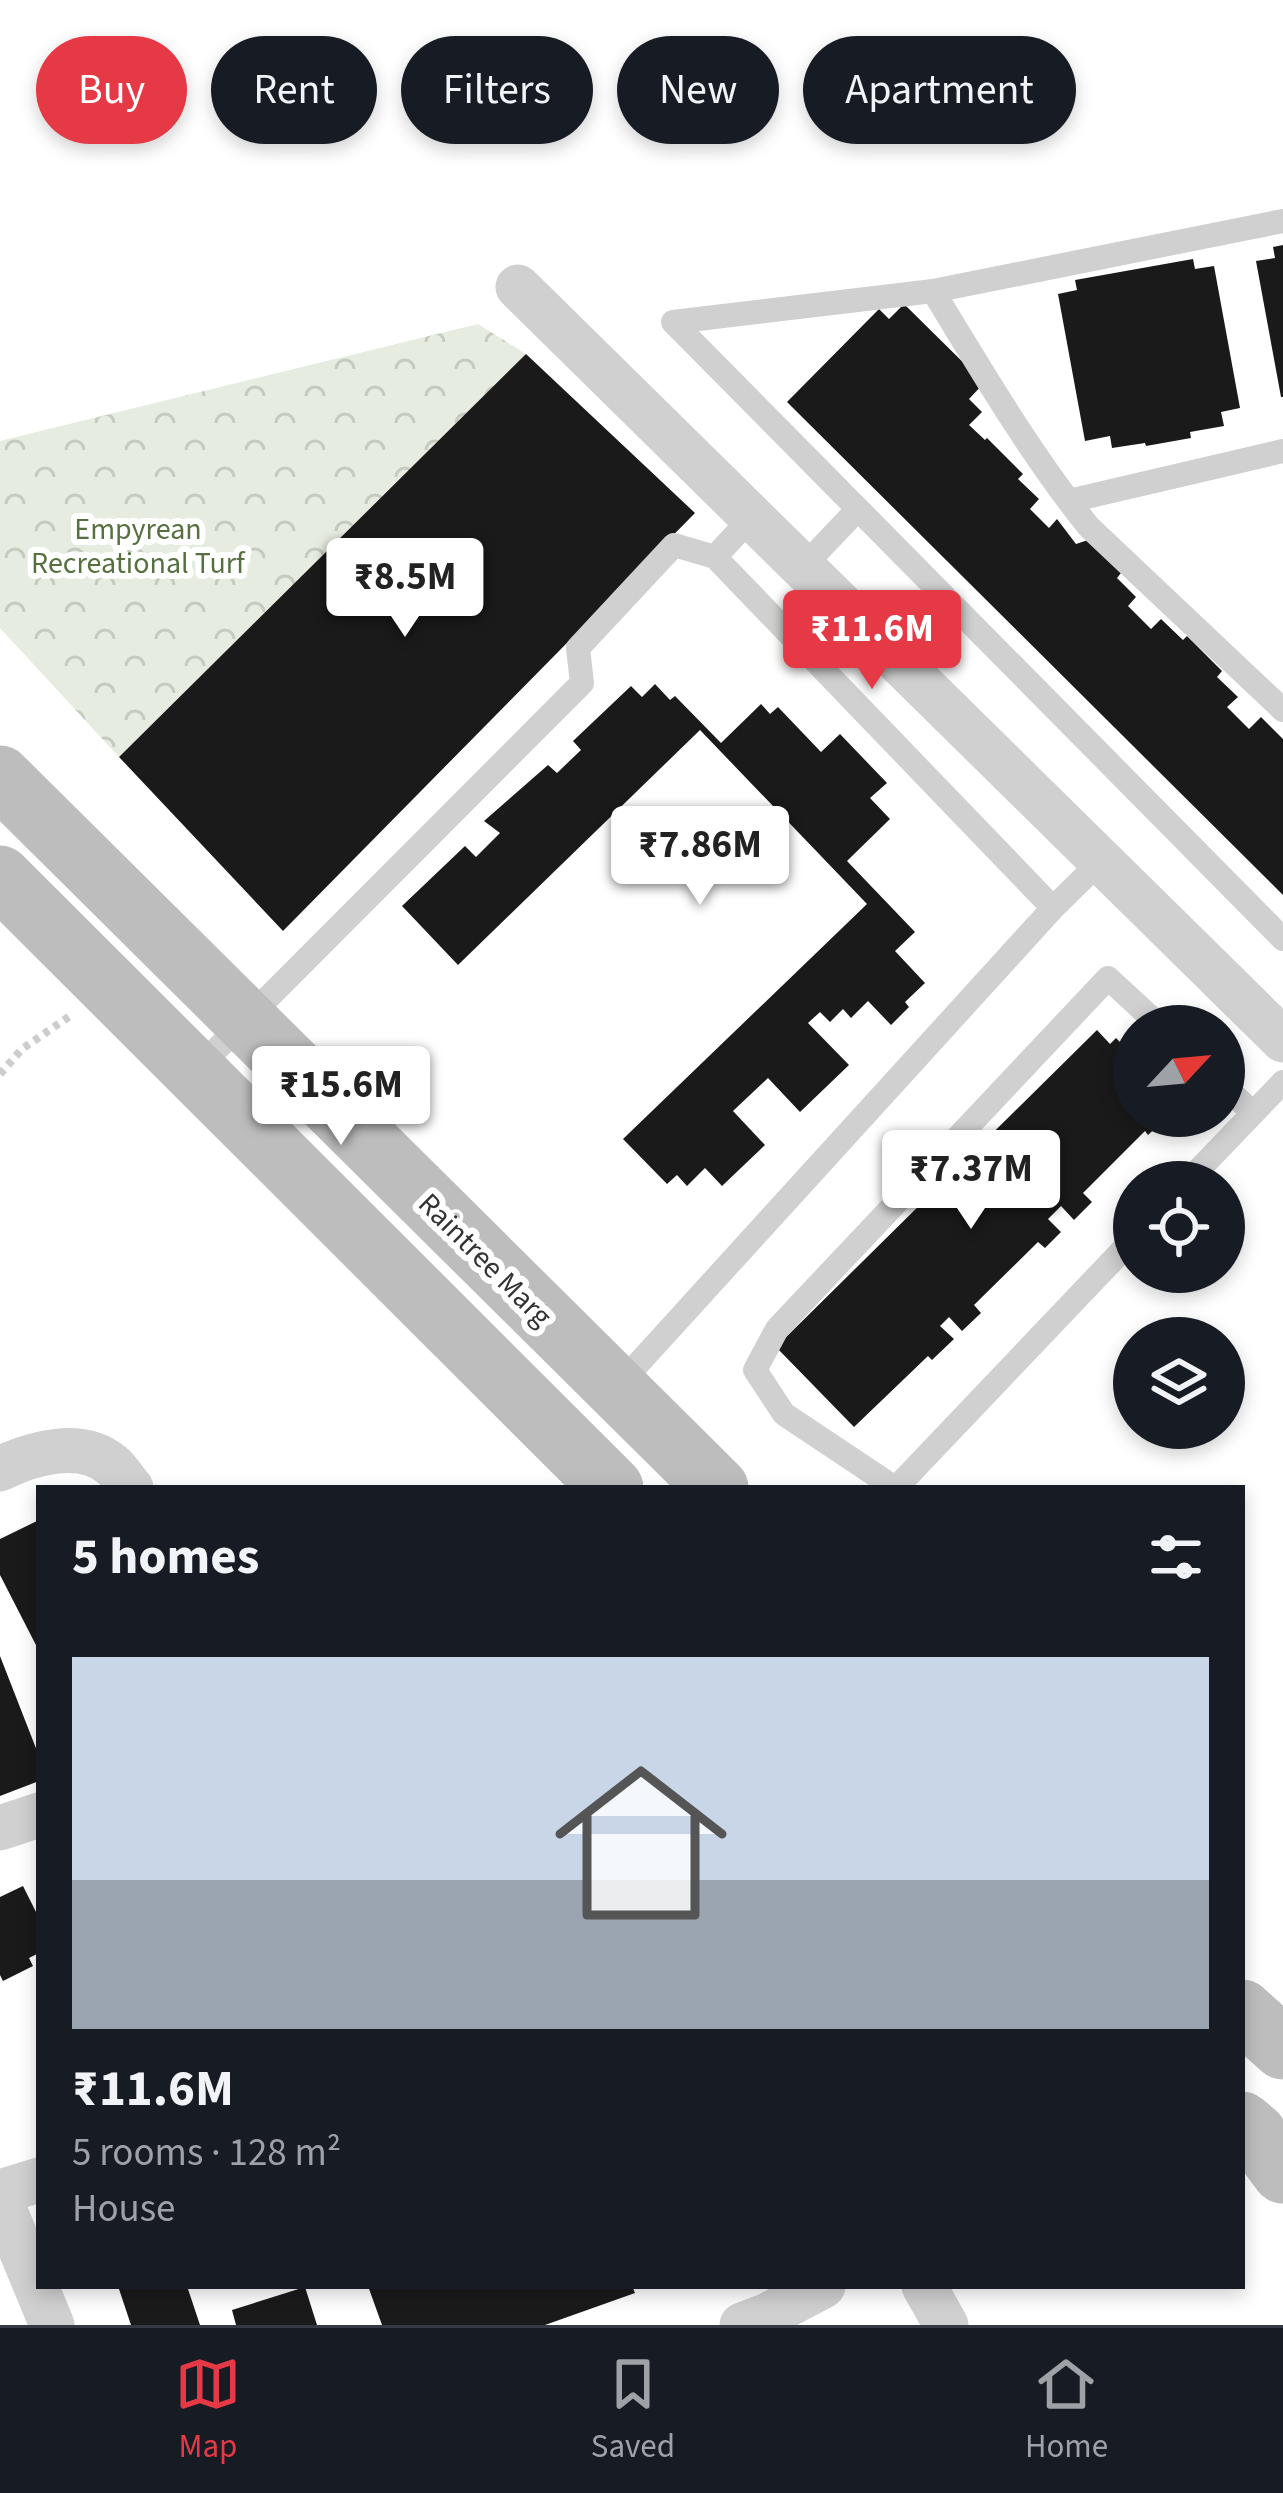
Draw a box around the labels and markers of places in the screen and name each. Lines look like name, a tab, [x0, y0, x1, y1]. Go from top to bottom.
pin: ₹8.5M	[321, 538, 489, 640]
pin: ₹11.6M	[774, 590, 970, 692]
pin: ₹7.86M	[602, 806, 798, 908]
pin: ₹15.6M	[243, 1046, 439, 1148]
pin: ₹7.37M	[873, 1130, 1069, 1232]

